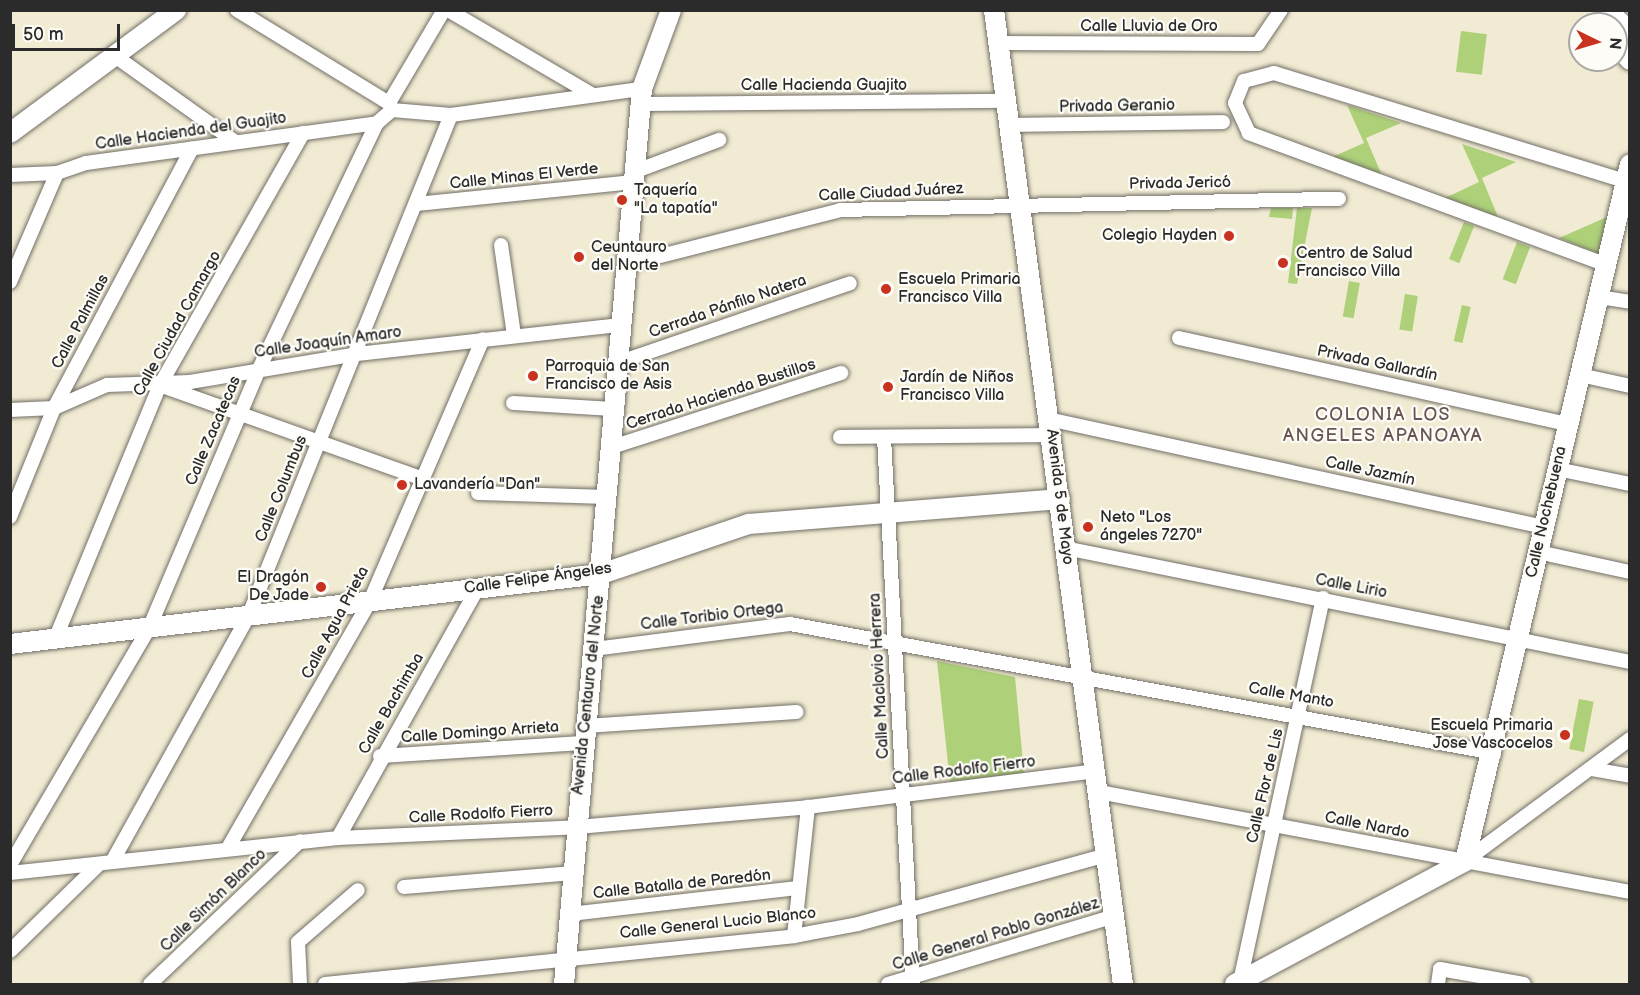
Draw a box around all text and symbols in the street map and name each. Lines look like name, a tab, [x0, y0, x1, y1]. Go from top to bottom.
scale bar	[15, 12, 123, 50]
north arrow	[1568, 12, 1628, 72]
street label: Calle Lluvia de Oro	[1080, 17, 1218, 37]
text: 50 m	[23, 24, 64, 45]
text: N	[1604, 37, 1624, 50]
street label: Calle Hacienda Guajito	[741, 76, 907, 96]
street label: Privada Geranio	[1059, 96, 1175, 118]
street label: Calle Hacienda del Guajito	[94, 109, 288, 155]
street label: Calle Minas El Verde	[449, 160, 599, 194]
street label: Privada Jericó	[1128, 174, 1232, 194]
street label: Calle Ciudad Juárez	[818, 180, 964, 206]
place label: Taquería "La tapatía"	[634, 181, 718, 219]
marker: Taquería "La tapatía"	[615, 193, 629, 207]
place label: Colegio Hayden	[1102, 226, 1217, 246]
marker: Colegio Hayden	[1222, 229, 1236, 243]
place label: Ceuntauro del Norte	[591, 238, 667, 276]
place label: Centro de Salud Francisco Villa	[1296, 244, 1413, 282]
street label: Calle Ciudad Camargo	[130, 248, 226, 400]
marker: Ceuntauro del Norte	[572, 250, 586, 264]
marker: Centro de Salud Francisco Villa	[1274, 254, 1292, 272]
place label: Escuela Primaria Francisco Villa	[898, 270, 1021, 308]
street label: Calle Palmillas	[48, 271, 114, 373]
street label: Cerrada Pánfilo Natera	[647, 271, 809, 343]
marker: Escuela Primaria Francisco Villa	[879, 282, 893, 296]
street label: Calle Joaquín Amaro	[253, 323, 403, 363]
street label: Privada Gallardín	[1315, 342, 1439, 386]
street label: Cerrada Hacienda Bustillos	[624, 355, 818, 435]
place label: Parroquia de San Francisco de Asis	[545, 357, 672, 395]
place label: Jardín de Niños Francisco Villa	[900, 368, 1014, 406]
marker: Parroquia de San Francisco de Asis	[526, 369, 540, 383]
street label: Calle Zacatecas	[182, 373, 246, 489]
marker: Jardín de Niños Francisco Villa	[881, 380, 895, 394]
district label: COLONIA LOS ANGELES APANOAYA	[1283, 405, 1483, 448]
street label: Avenida 5 de Mayo	[1041, 428, 1077, 566]
street label: Calle Columbus	[252, 433, 312, 545]
street label: Calle Nochebuena	[1523, 444, 1571, 580]
street label: Calle Jazmín	[1323, 453, 1417, 491]
place label: Lavandería "Dan"	[414, 475, 540, 495]
marker: Lavandería "Dan"	[395, 478, 409, 492]
place label: Neto "Los ángeles 7270"	[1100, 508, 1203, 546]
marker: Neto "Los ángeles 7270"	[1081, 520, 1095, 534]
street label: Calle Felipe Ángeles	[463, 559, 613, 599]
street label: Calle Agua Prieta	[298, 563, 374, 683]
place label: El Dragón De Jade	[237, 568, 309, 606]
street label: Calle Lirio	[1313, 571, 1389, 603]
marker: El Dragón De Jade	[314, 580, 328, 594]
street label: Calle Maclovio Herrera	[866, 592, 894, 760]
street label: Avenida Centauro del Norte	[569, 594, 609, 796]
street label: Calle Toribio Ortega	[639, 599, 785, 635]
street label: Calle Bachimba	[355, 650, 429, 758]
street label: Calle Manto	[1247, 679, 1335, 713]
place label: Escuela Primaria Jose Vascocelos	[1430, 716, 1553, 754]
street label: Calle Domingo Arrieta	[400, 718, 560, 748]
street label: Calle Flor de Lis	[1243, 727, 1289, 845]
marker: Escuela Primaria Jose Vascocelos	[1558, 728, 1572, 742]
street label: Calle Rodolfo Fierro	[891, 753, 1037, 789]
street label: Calle Rodolfo Fierro	[408, 802, 554, 828]
street label: Calle Nardo	[1323, 808, 1411, 844]
street label: Calle Simón Blanco	[157, 845, 271, 957]
street label: Calle Batalla de Paredón	[592, 866, 772, 904]
street label: Calle General Pablo González	[890, 894, 1102, 976]
street label: Calle General Lucio Blanco	[619, 904, 817, 944]

